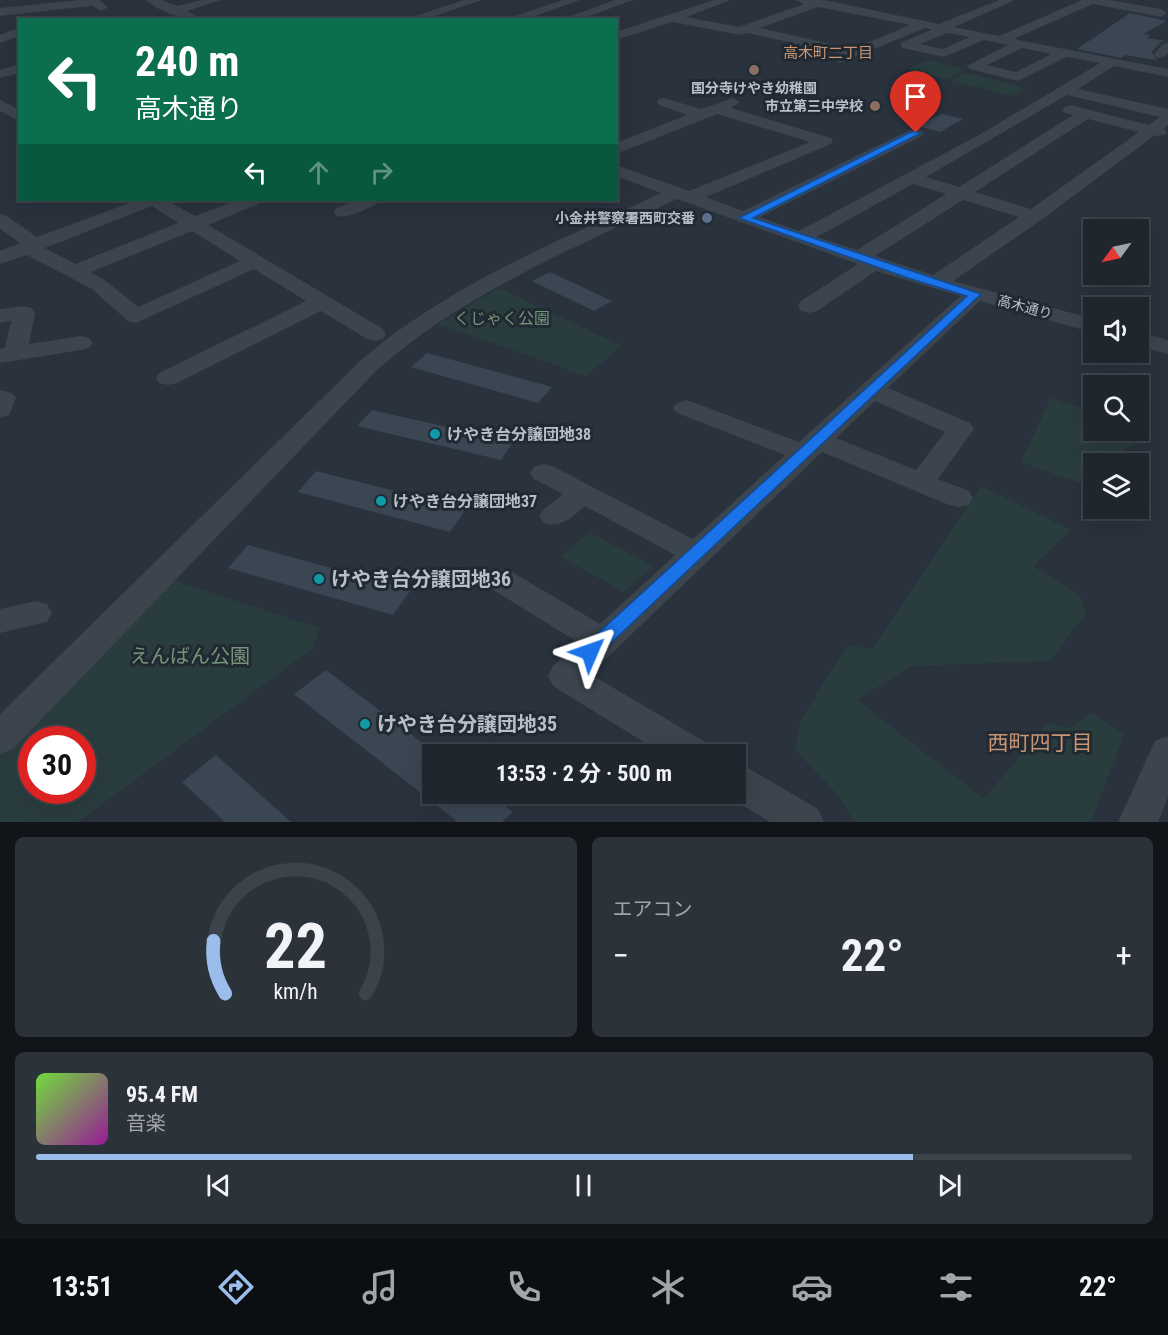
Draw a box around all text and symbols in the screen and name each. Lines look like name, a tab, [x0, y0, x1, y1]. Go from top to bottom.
text: 240 m	[135, 37, 240, 86]
icon: left	[36, 42, 114, 120]
district label: 高木町二丁目	[783, 44, 873, 62]
marker: 国分寺けやき幼稚園	[747, 63, 761, 77]
pin	[890, 71, 941, 133]
place label: 国分寺けやき幼稚園	[691, 80, 817, 96]
icon: arrive	[899, 80, 932, 113]
text: 高木通り	[135, 93, 243, 125]
place label: 市立第三中学校	[765, 98, 863, 114]
marker: 市立第三中学校	[868, 99, 882, 113]
icon: left	[239, 156, 272, 189]
icon: ahead	[302, 156, 335, 189]
icon: right	[365, 156, 398, 189]
place label: 小金井警察署西町交番	[555, 210, 695, 226]
marker: 小金井警察署西町交番	[700, 211, 714, 225]
north arrow	[1083, 219, 1149, 285]
map controls	[1083, 219, 1149, 519]
street label: 高木通り	[996, 292, 1054, 322]
button: sound	[1083, 297, 1149, 363]
park label: くじゃく公園	[454, 309, 550, 328]
button: search	[1083, 375, 1149, 441]
place label: けやき台分譲団地38	[447, 425, 591, 444]
marker: けやき台分譲団地38	[428, 427, 442, 441]
button: layers	[1083, 453, 1149, 519]
place label: けやき台分譲団地37	[393, 492, 537, 511]
marker: けやき台分譲団地37	[374, 494, 388, 508]
place label: けやき台分譲団地36	[331, 567, 511, 591]
marker: けやき台分譲団地36	[312, 572, 326, 586]
position arrow	[558, 620, 622, 684]
park label: えんばん公園	[130, 644, 250, 668]
place label: けやき台分譲団地35	[377, 712, 557, 736]
marker: けやき台分譲団地35	[358, 717, 372, 731]
speed limit sign: 30	[18, 726, 96, 804]
district label: 西町四丁目	[988, 731, 1093, 755]
text: 13:53 · 2 分 · 500 m	[496, 761, 672, 786]
text: エアコン	[613, 897, 693, 921]
text: 22	[264, 910, 327, 983]
text: 22°	[841, 929, 904, 982]
text: −	[613, 936, 629, 975]
text: +	[1116, 936, 1132, 975]
text: km/h	[274, 979, 318, 1004]
text: 95.4 FM	[126, 1082, 198, 1107]
text: 音楽	[126, 1111, 166, 1135]
icon: previous	[202, 1169, 235, 1202]
icon: pause	[567, 1169, 600, 1202]
icon: next	[933, 1169, 966, 1202]
icon: directions	[215, 1266, 257, 1308]
icon: music	[359, 1266, 401, 1308]
icon: phone	[503, 1266, 545, 1308]
icon: climate	[647, 1266, 689, 1308]
icon: car	[791, 1266, 833, 1308]
icon: filters	[935, 1266, 977, 1308]
text: 13:51	[51, 1271, 113, 1303]
text: 22°	[1079, 1271, 1117, 1303]

